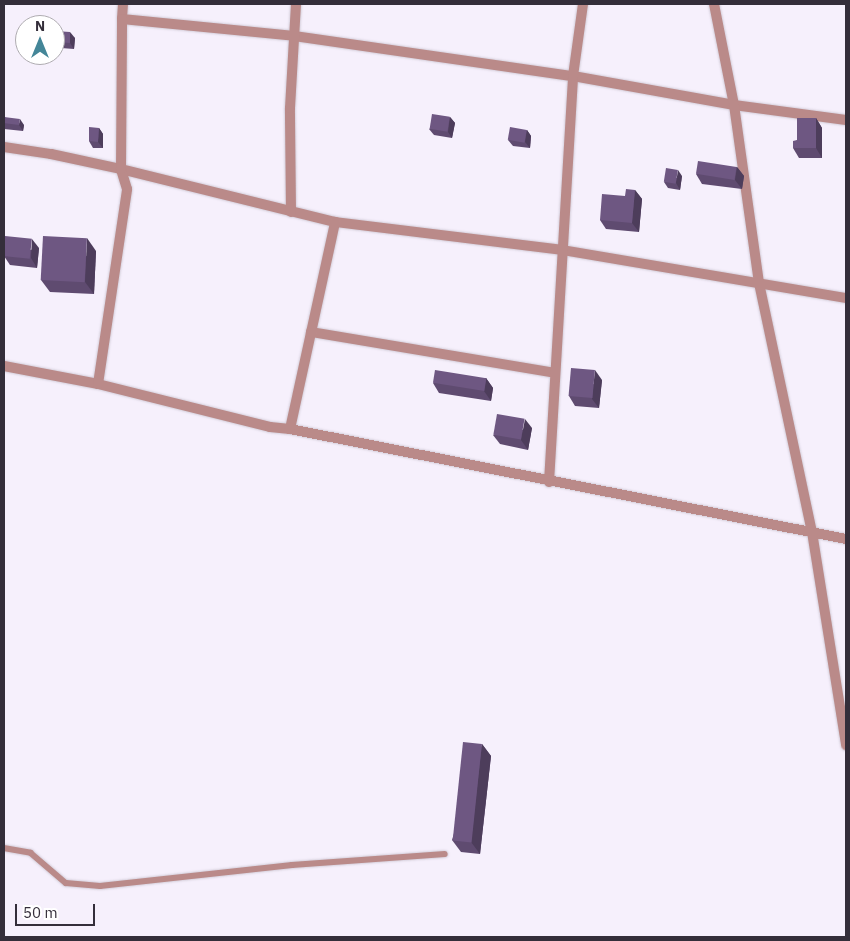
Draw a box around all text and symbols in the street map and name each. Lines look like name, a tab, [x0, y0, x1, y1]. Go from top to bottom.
north arrow	[15, 15, 65, 65]
text: N	[35, 17, 45, 35]
scale bar	[18, 894, 98, 926]
text: 50 m	[23, 903, 58, 922]

